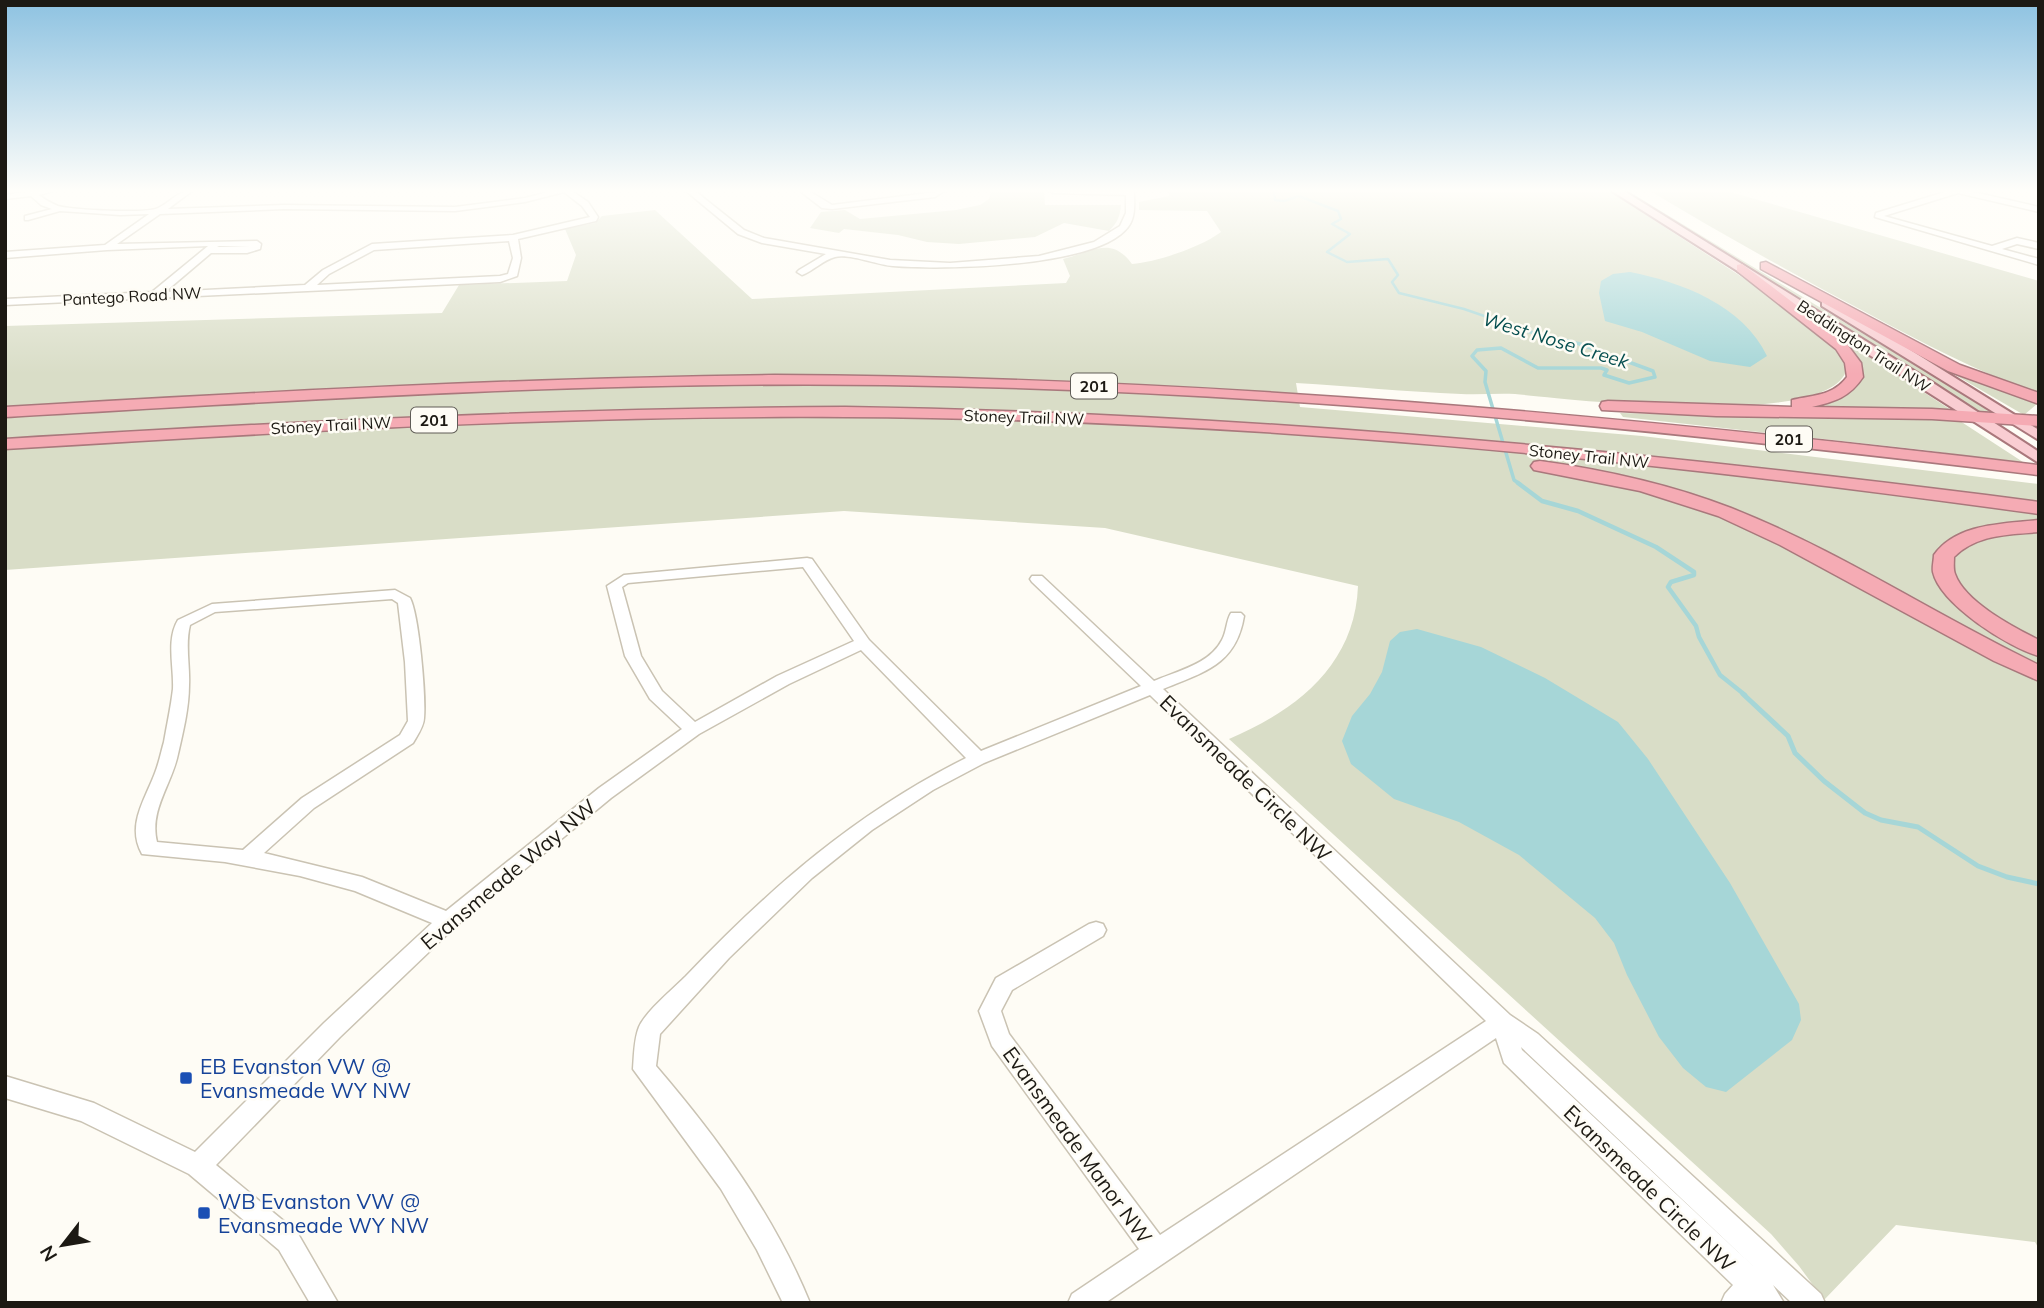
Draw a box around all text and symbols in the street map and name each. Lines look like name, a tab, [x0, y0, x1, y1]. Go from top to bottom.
street label: Pantego Road NW	[62, 282, 202, 310]
street label: Beddington Trail NW	[1793, 295, 1935, 397]
water label: West Nose Creek	[1480, 306, 1633, 374]
road number: 201	[1071, 374, 1117, 398]
street label: Stoney Trail NW	[963, 405, 1085, 429]
road number: 201	[411, 408, 457, 432]
street label: Stoney Trail NW	[270, 412, 392, 438]
road number: 201	[1766, 426, 1812, 452]
street label: Stoney Trail NW	[1528, 440, 1650, 472]
street label: Evansmeade Circle NW	[1155, 689, 1337, 867]
street label: Evansmeade Way NW	[415, 793, 601, 955]
street label: Evansmeade Manor NW	[998, 1041, 1158, 1249]
place label: EB Evanston VW @ Evansmeade WY NW	[200, 1053, 411, 1103]
marker: EB Evanston VW @ Evansmeade WY NW	[178, 1070, 194, 1086]
street label: Evansmeade Circle NW	[1559, 1099, 1741, 1277]
place label: WB Evanston VW @ Evansmeade WY NW	[218, 1188, 429, 1238]
marker: WB Evanston VW @ Evansmeade WY NW	[196, 1205, 212, 1221]
north arrow	[28, 1210, 98, 1280]
text: N	[34, 1241, 62, 1266]

